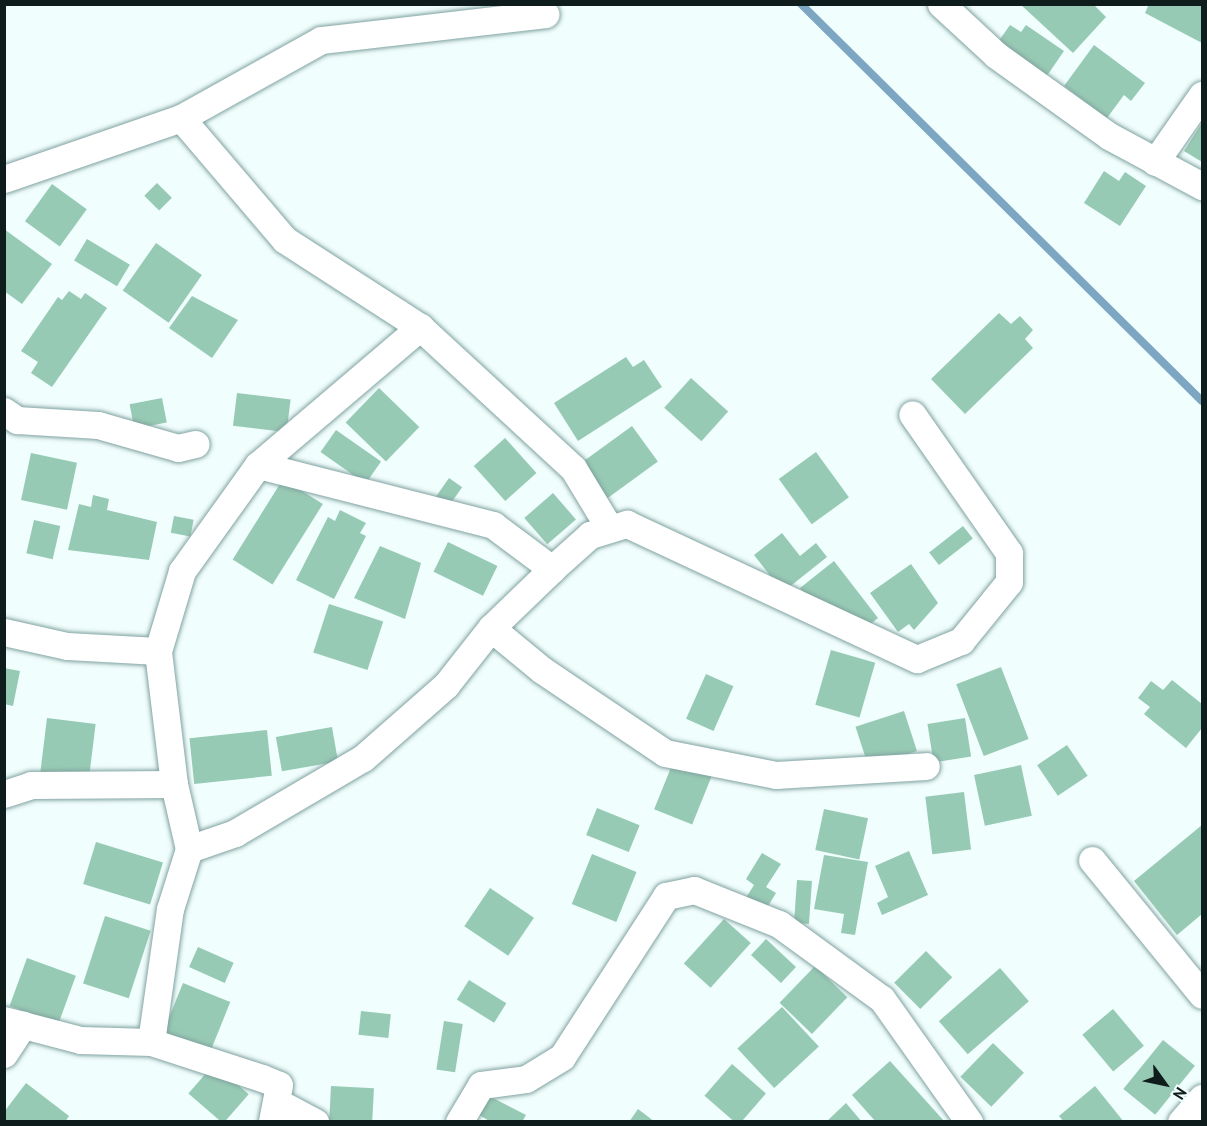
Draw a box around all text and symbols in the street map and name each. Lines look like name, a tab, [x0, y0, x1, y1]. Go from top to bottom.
north arrow	[1135, 1054, 1195, 1114]
text: N	[1169, 1084, 1191, 1104]

